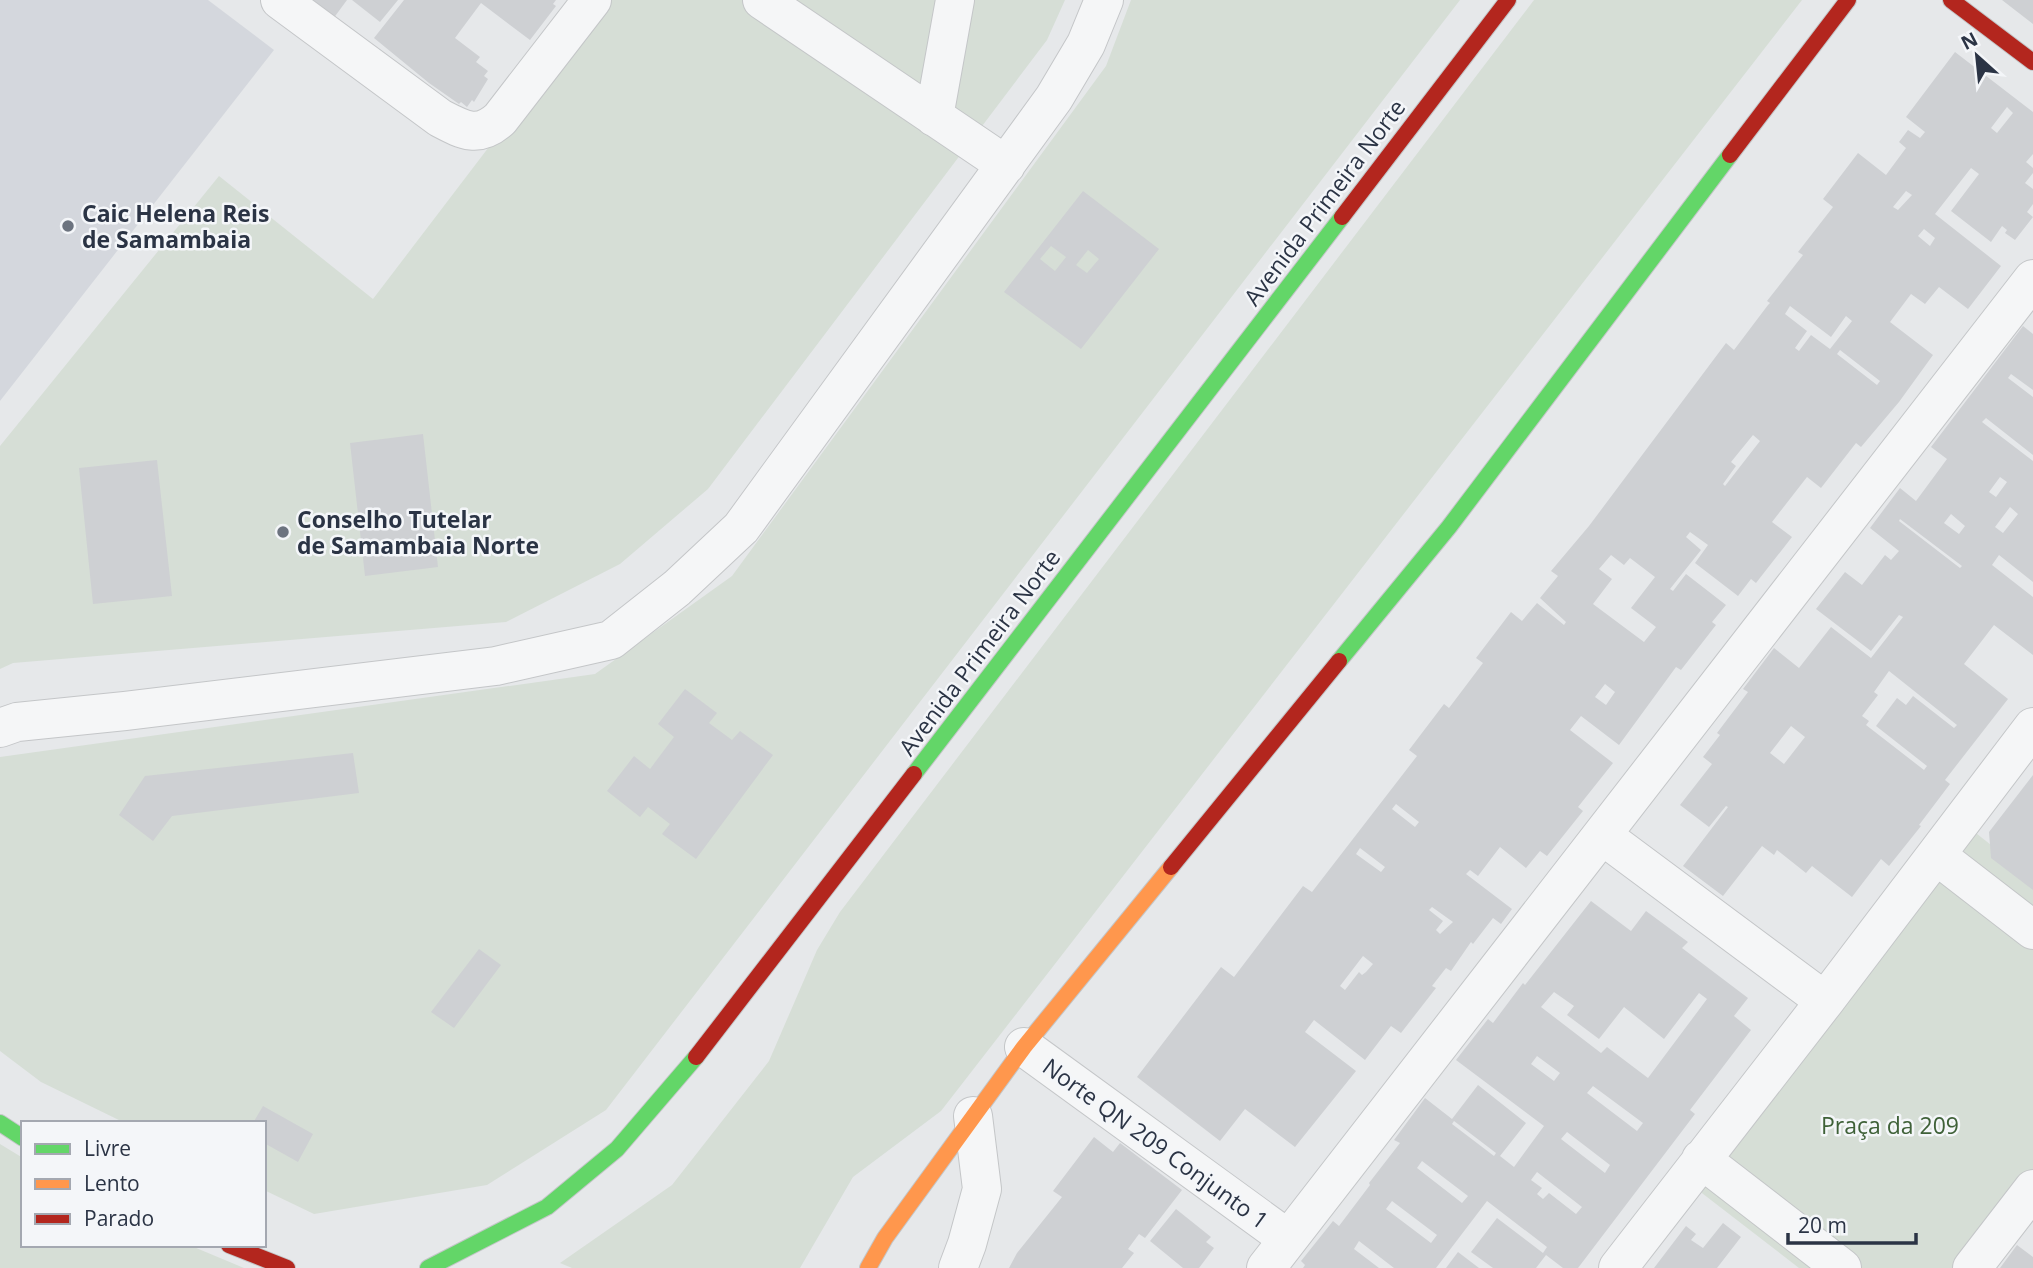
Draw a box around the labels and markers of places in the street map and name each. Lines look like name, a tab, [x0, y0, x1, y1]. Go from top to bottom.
place label: Caic Helena Reis de Samambaia	[82, 197, 269, 255]
marker: Caic Helena Reis de Samambaia	[60, 218, 76, 234]
place label: Conselho Tutelar de Samambaia Norte	[297, 503, 539, 561]
marker: Conselho Tutelar de Samambaia Norte	[275, 524, 291, 540]

